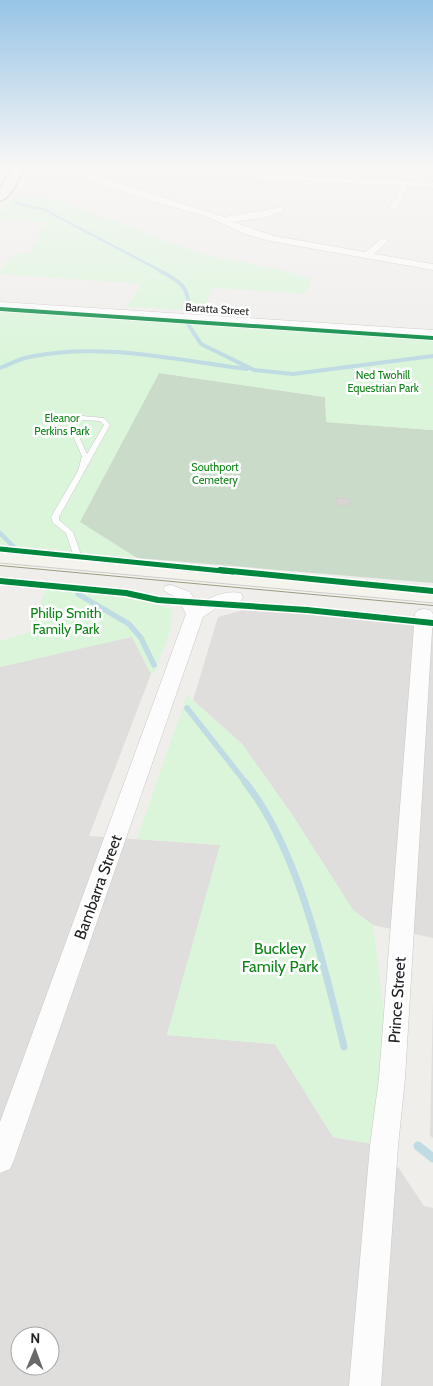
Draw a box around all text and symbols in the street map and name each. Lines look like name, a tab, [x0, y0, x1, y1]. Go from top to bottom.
street label: Baratta Street	[185, 300, 250, 318]
park label: Ned Twohill Equestrian Park	[347, 368, 419, 395]
park label: Eleanor Perkins Park	[34, 411, 90, 438]
park label: Southport Cemetery	[191, 460, 239, 487]
park label: Philip Smith Family Park	[30, 604, 102, 638]
street label: Bambarra Street	[70, 831, 126, 942]
park label: Buckley Family Park	[242, 939, 319, 976]
street label: Prince Street	[385, 956, 410, 1044]
north arrow	[10, 1326, 60, 1376]
text: N	[30, 1329, 40, 1347]

